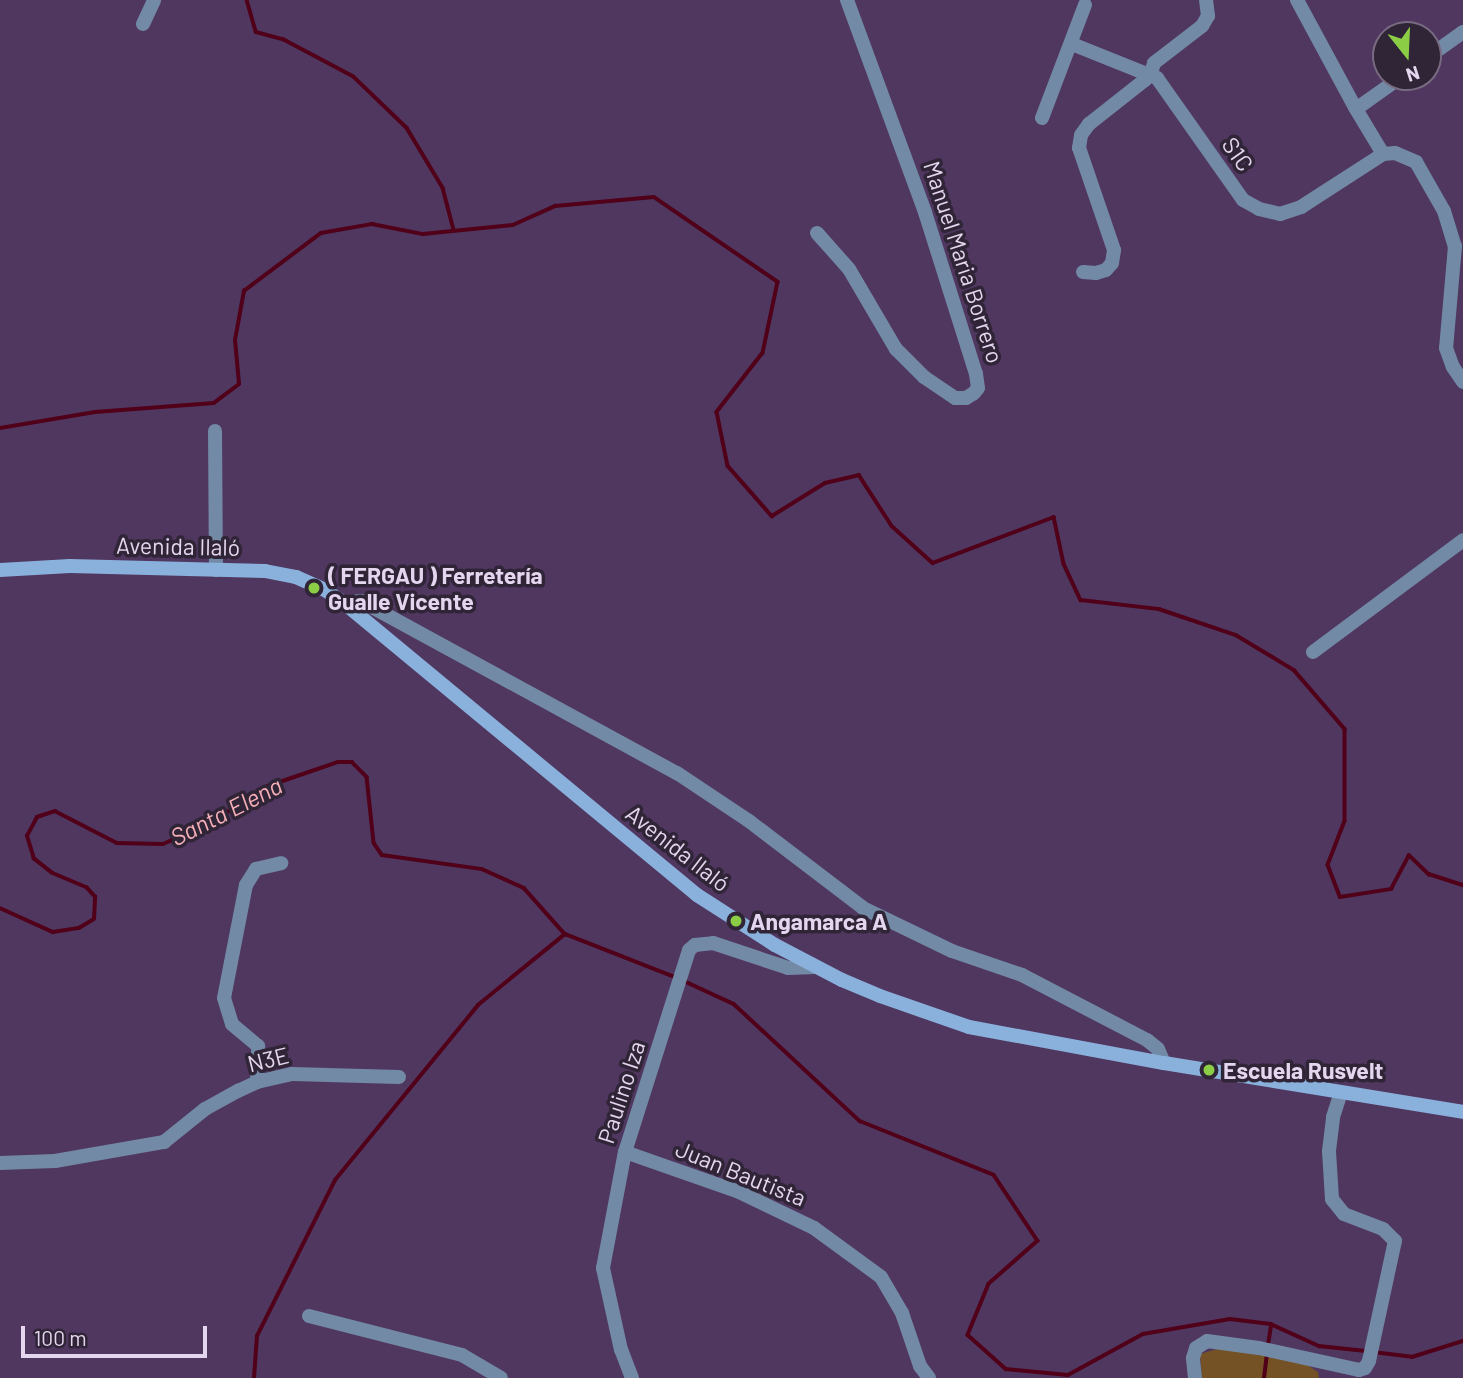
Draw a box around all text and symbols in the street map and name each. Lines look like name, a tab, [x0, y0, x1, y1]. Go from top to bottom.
north arrow	[1372, 21, 1442, 91]
text: N	[1403, 62, 1423, 87]
street label: S1C	[1217, 132, 1259, 176]
street label: Manuel Maria Borrero	[918, 158, 1010, 366]
street label: Avenida Ilaló	[116, 531, 240, 561]
place label: ( FERGAU ) Ferretería Gualle Vicente	[328, 561, 543, 615]
marker: ( FERGAU ) Ferretería Gualle Vicente	[306, 580, 322, 596]
water label: Santa Elena	[165, 771, 287, 851]
street label: Avenida Ilaló	[621, 799, 735, 897]
place label: Angamarca A	[750, 907, 887, 935]
marker: Angamarca A	[728, 913, 744, 929]
street label: Paulino Iza	[591, 1037, 651, 1147]
street label: N3E	[245, 1041, 291, 1077]
place label: Escuela Rusvelt	[1223, 1056, 1383, 1084]
marker: Escuela Rusvelt	[1201, 1062, 1217, 1078]
street label: Juan Bautista	[672, 1134, 810, 1212]
scale bar	[24, 1312, 210, 1356]
text: 100 m	[34, 1325, 87, 1350]

